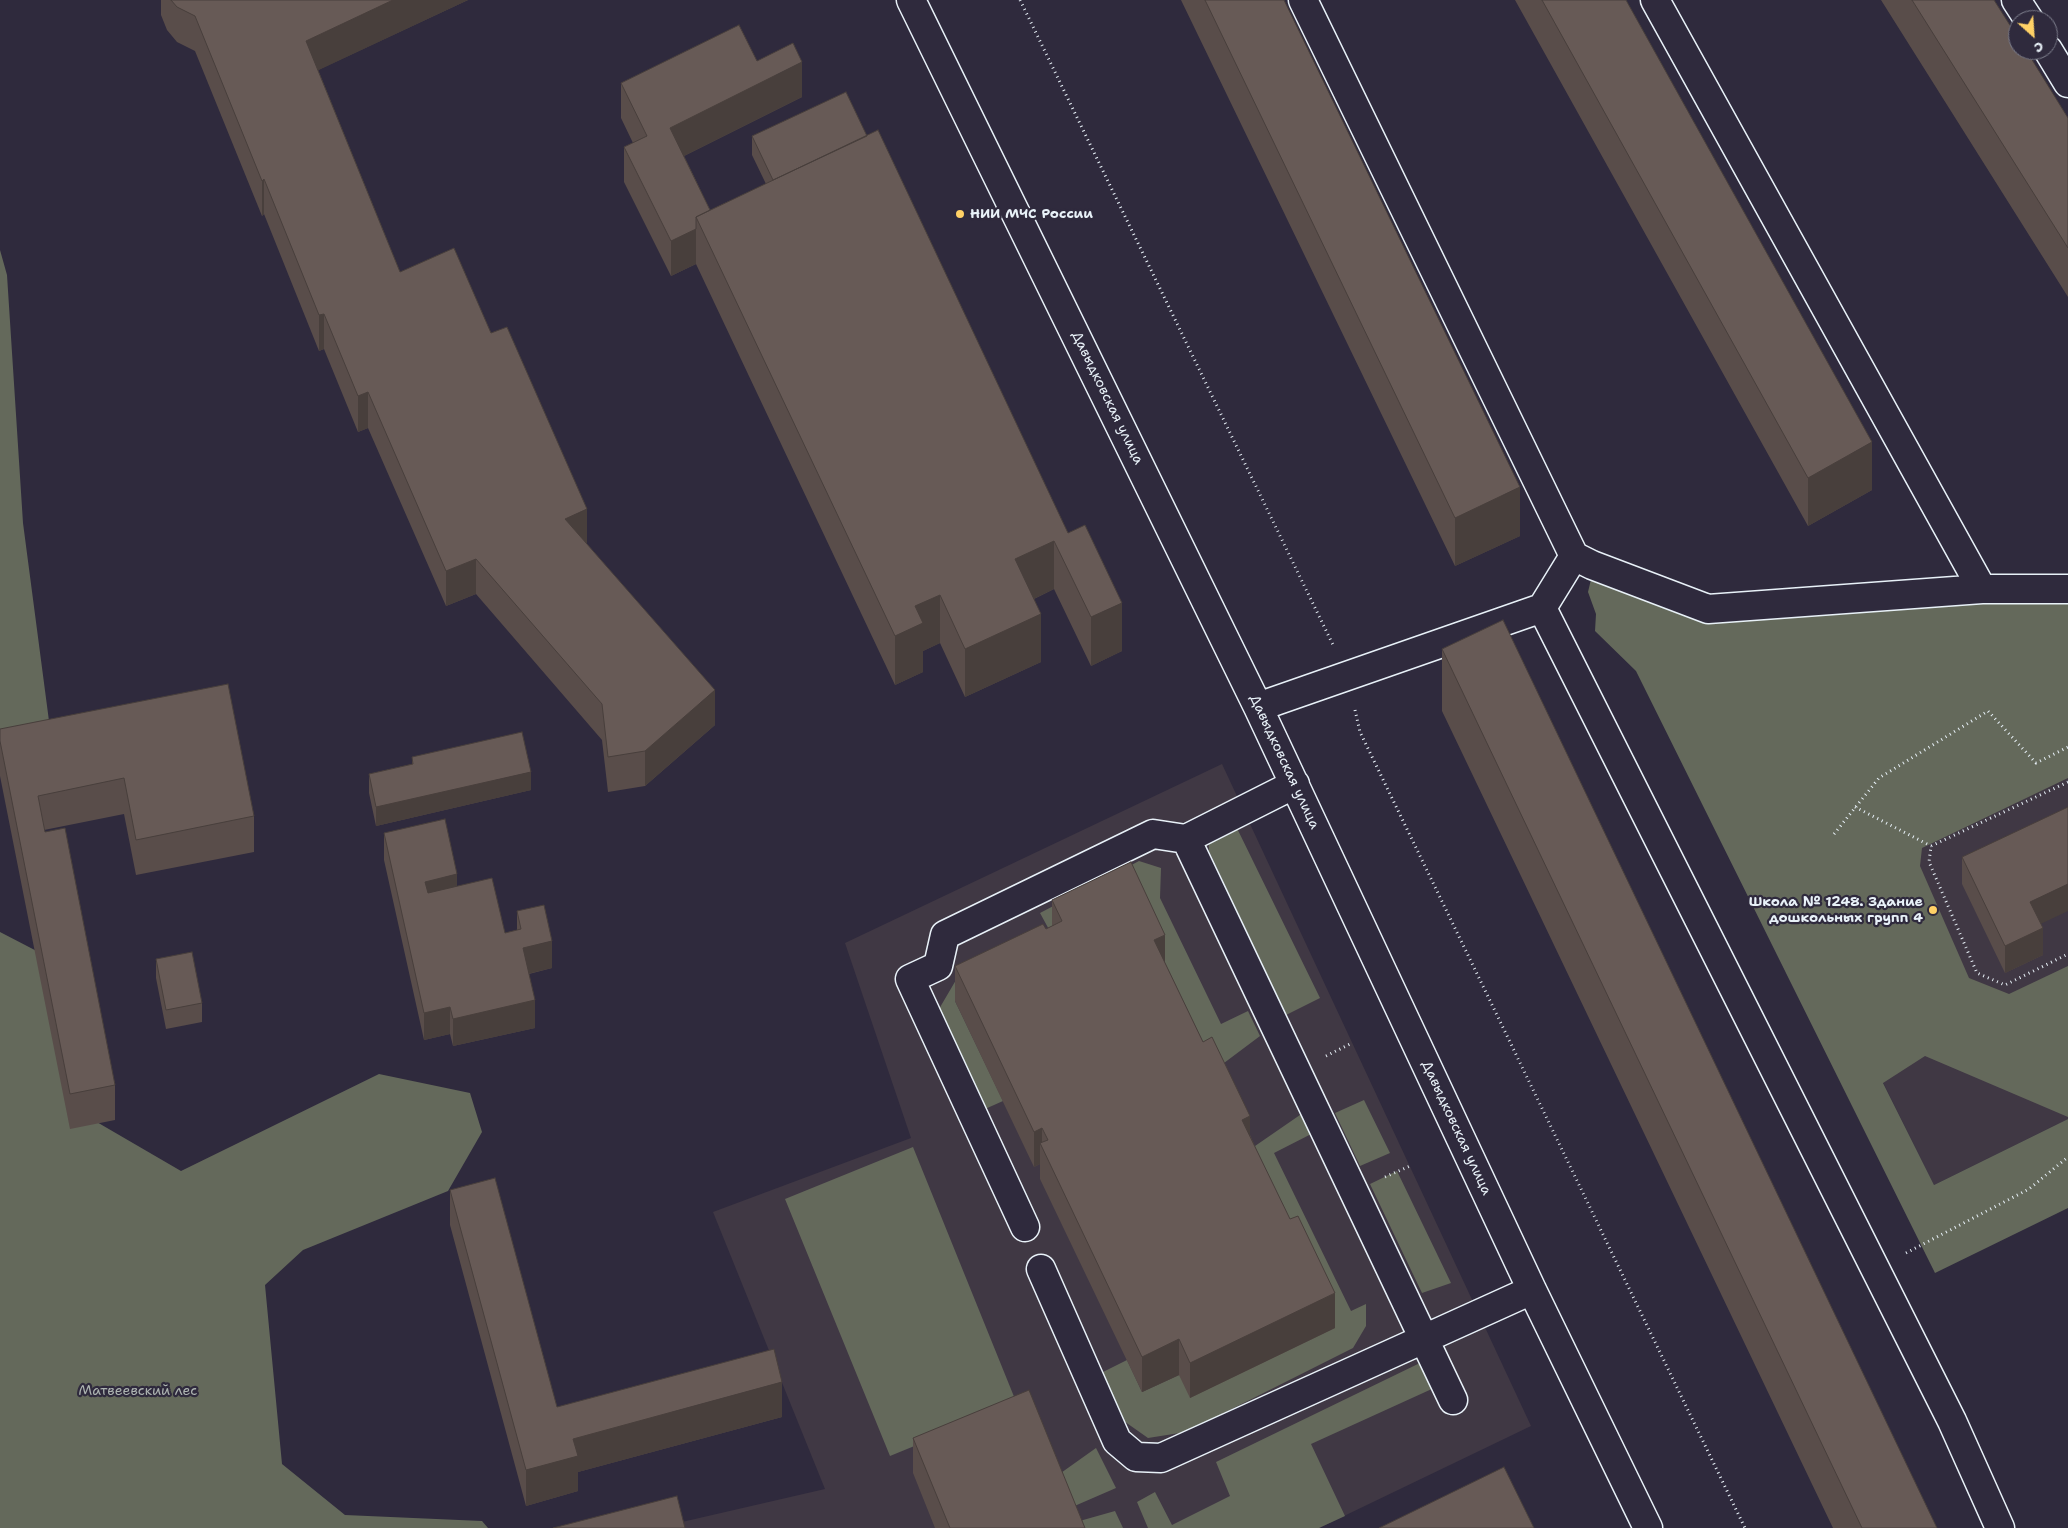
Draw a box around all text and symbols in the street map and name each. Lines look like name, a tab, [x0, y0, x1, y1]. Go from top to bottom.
north arrow	[2008, 10, 2058, 60]
text: С	[2031, 38, 2047, 58]
place label: НИИ МЧС России	[970, 206, 1093, 222]
marker: НИИ МЧС России	[954, 208, 966, 220]
street label: Давыдковская улица	[1067, 329, 1147, 467]
street label: Давыдковская улица	[1246, 692, 1322, 832]
place label: Школа № 1248. Здание дошкольных групп 4	[1749, 894, 1923, 926]
marker: Школа № 1248. Здание дошкольных групп 4	[1927, 904, 1939, 916]
street label: Давыдковская улица	[1418, 1058, 1494, 1198]
park label: Матвеевский лес	[79, 1383, 197, 1399]

